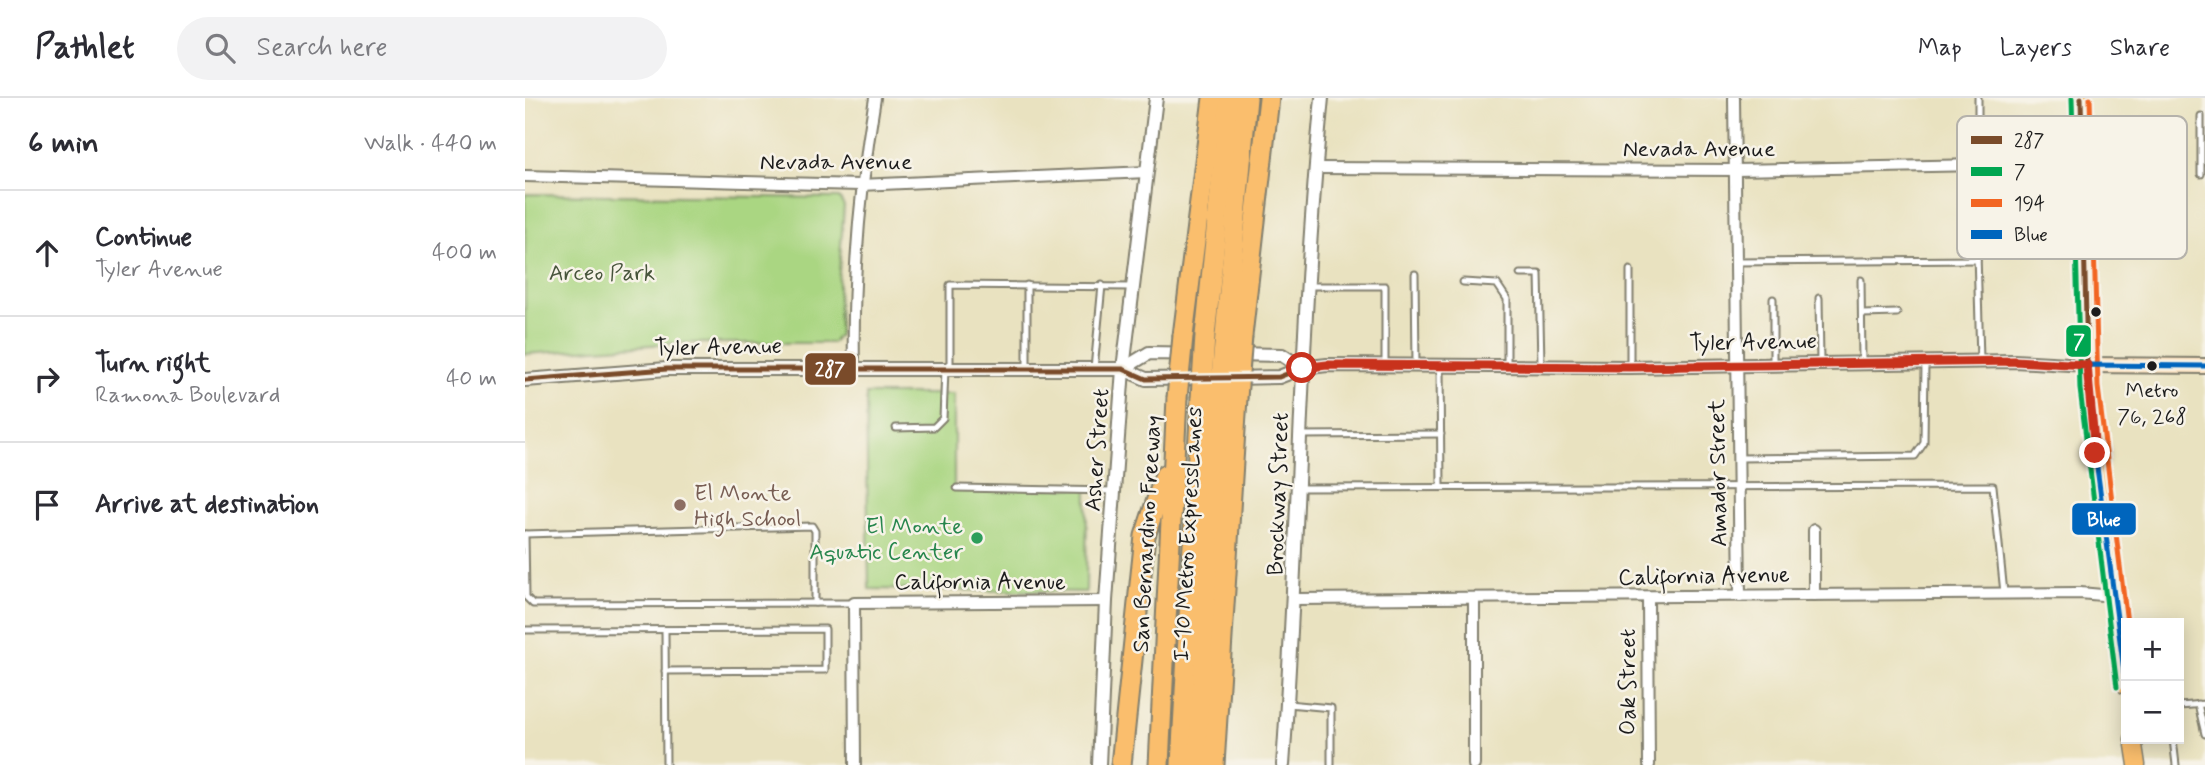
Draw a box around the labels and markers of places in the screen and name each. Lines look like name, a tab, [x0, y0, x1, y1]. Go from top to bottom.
unlabelled marker	[2089, 305, 2103, 319]
marker: Metro 76, 268	[2145, 359, 2159, 373]
place label: Metro 76, 268	[2117, 377, 2187, 431]
place label: El Monte High School	[694, 479, 801, 537]
marker: El Monte High School	[672, 497, 688, 513]
place label: El Monte Aquatic Center	[809, 512, 963, 568]
marker: El Monte Aquatic Center	[969, 530, 985, 546]

